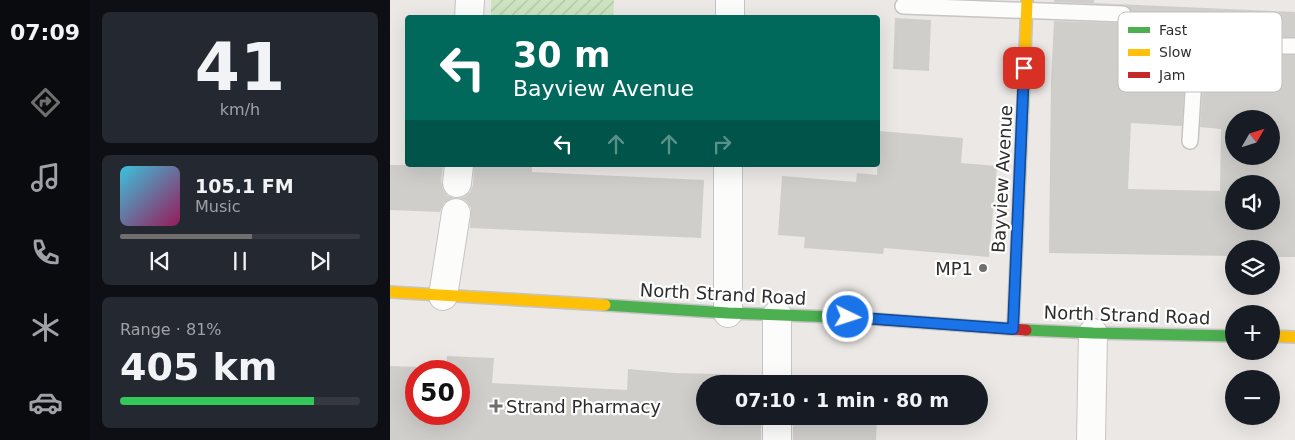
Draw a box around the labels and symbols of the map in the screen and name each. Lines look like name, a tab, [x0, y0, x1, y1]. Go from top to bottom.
legend	[1118, 12, 1282, 92]
text: Fast	[1159, 22, 1188, 38]
text: Slow	[1159, 44, 1192, 60]
pin	[1003, 47, 1045, 89]
text: Jam	[1158, 67, 1185, 83]
street label: Bayview Avenue	[988, 105, 1016, 253]
north arrow	[1225, 110, 1280, 165]
place label: MP1	[935, 258, 973, 279]
marker: MP1	[977, 262, 989, 274]
street label: North Strand Road	[639, 279, 807, 309]
position arrow	[821, 290, 873, 342]
street label: North Strand Road	[1043, 302, 1211, 328]
speed limit sign: 50	[405, 360, 470, 425]
place label: Strand Pharmacy	[506, 396, 661, 417]
marker: Strand Pharmacy	[490, 400, 502, 412]

